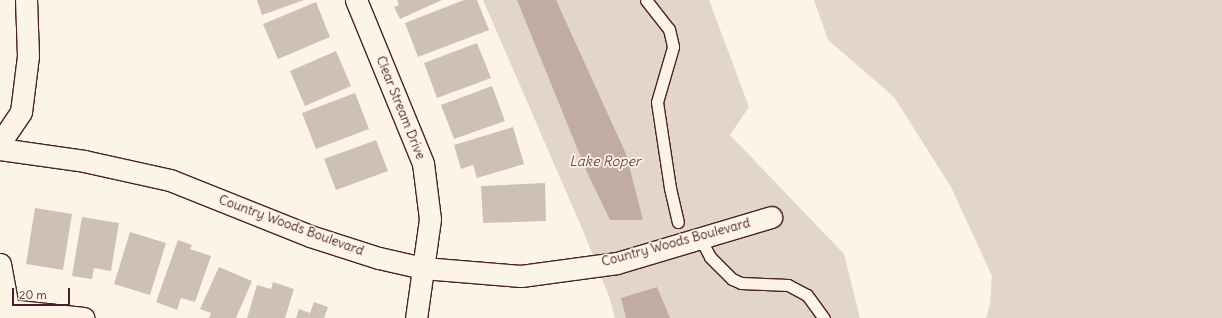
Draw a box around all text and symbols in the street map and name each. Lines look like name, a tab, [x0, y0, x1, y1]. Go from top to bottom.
street label: Clear Stream Drive	[372, 54, 428, 162]
water label: Lake Roper	[569, 153, 641, 169]
street label: Country Woods Boulevard	[216, 192, 366, 260]
street label: Country Woods Boulevard	[600, 216, 752, 270]
scale bar	[14, 280, 72, 306]
text: 20 m	[19, 287, 47, 302]

